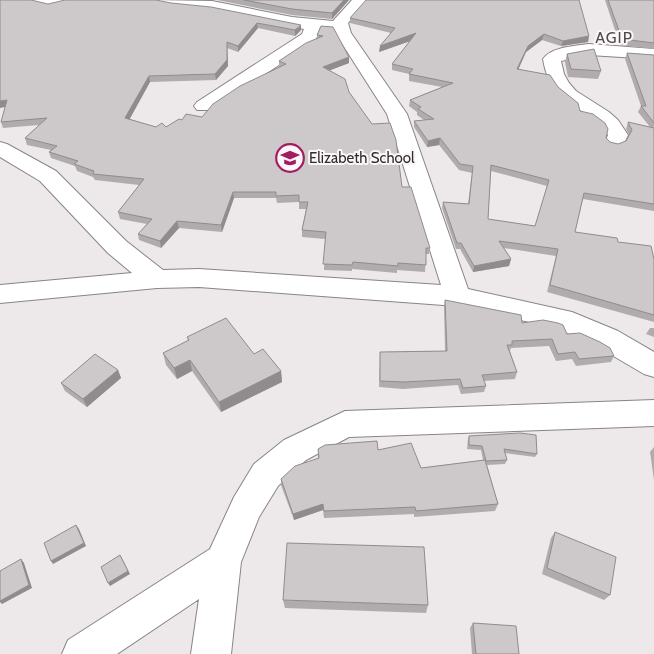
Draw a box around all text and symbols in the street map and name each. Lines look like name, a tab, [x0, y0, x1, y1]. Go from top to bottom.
district label: AGIP	[595, 28, 633, 47]
school or university icon: Elizabeth School	[275, 143, 305, 173]
place label: Elizabeth School	[309, 149, 415, 167]

